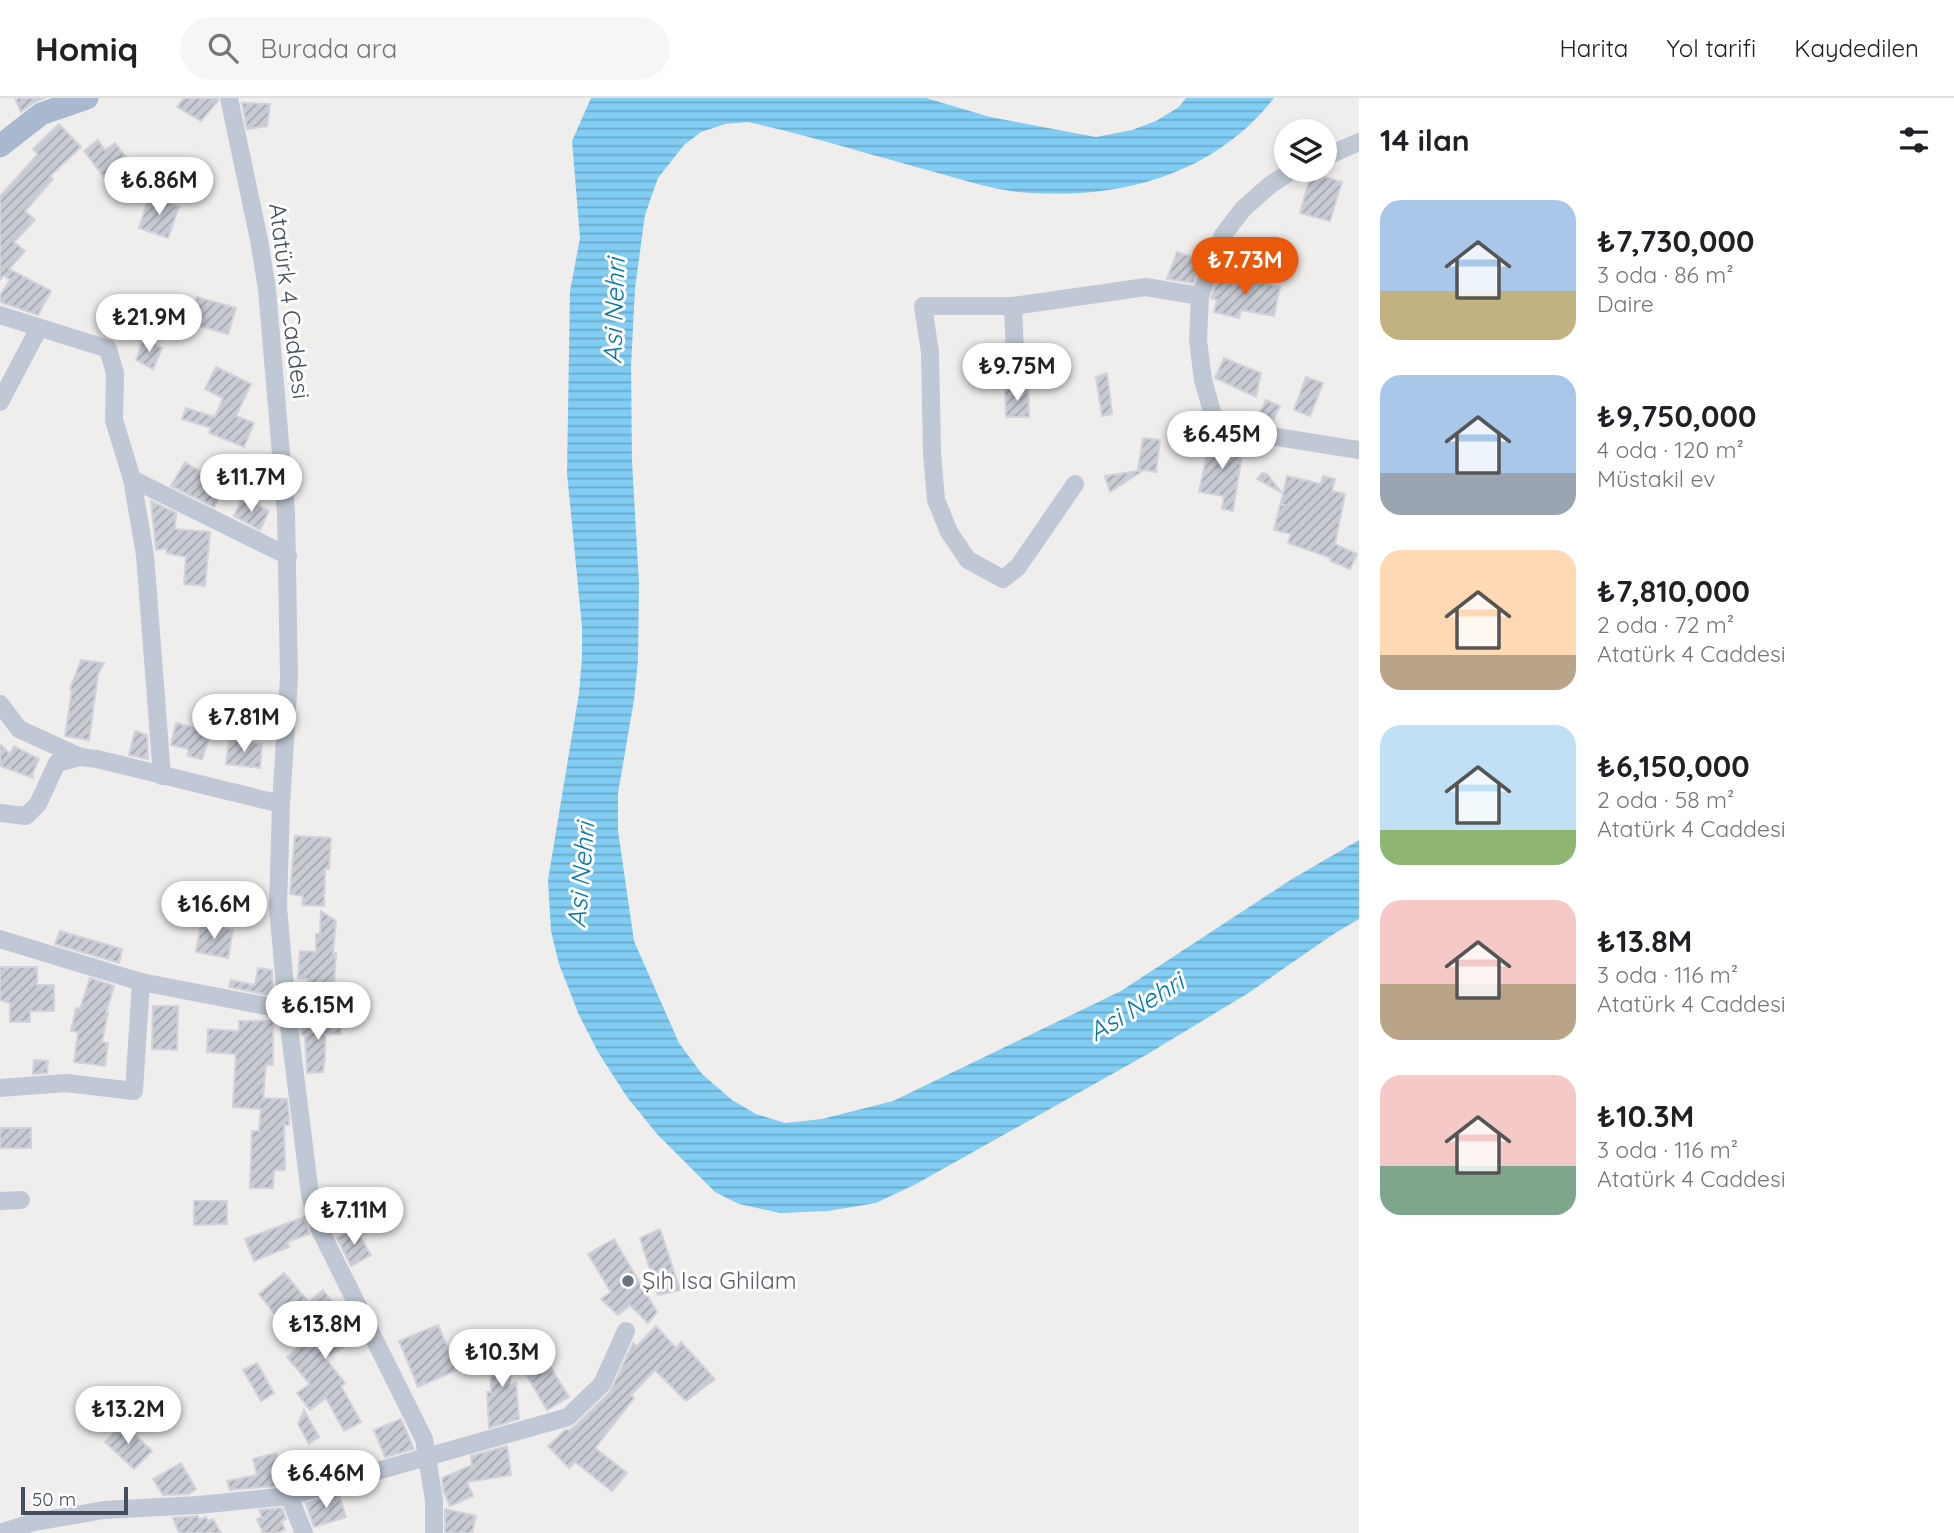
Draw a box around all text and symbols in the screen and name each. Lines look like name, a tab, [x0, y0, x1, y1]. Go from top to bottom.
search box	[180, 17, 670, 80]
text: Homiq	[35, 28, 138, 69]
icon: search	[204, 29, 242, 67]
text: Burada ara	[260, 32, 397, 65]
text: Harita	[1560, 33, 1628, 63]
text: Yol tarifi	[1666, 33, 1756, 63]
text: Kaydedilen	[1794, 33, 1919, 63]
map controls	[1274, 119, 1337, 182]
button: layers	[1274, 119, 1337, 182]
text: 14 ilan	[1380, 121, 1470, 159]
icon: filters	[1895, 121, 1933, 159]
pin: ₺6.86M	[102, 158, 216, 217]
text: ₺6.86M	[120, 165, 198, 194]
street label: Atatürk 4 Caddesi	[263, 201, 317, 400]
text: ₺7,730,000	[1597, 222, 1754, 260]
icon: home	[1436, 228, 1520, 312]
pin: ₺7.73M	[1188, 238, 1302, 297]
text: ₺7.73M	[1207, 245, 1283, 274]
water label: Asi Nehri	[595, 254, 632, 364]
text: 3 oda · 86 m²	[1597, 260, 1733, 289]
text: Daire	[1597, 289, 1654, 318]
pin: ₺21.9M	[92, 294, 206, 354]
text: ₺21.9M	[112, 302, 186, 331]
pin: ₺9.75M	[960, 344, 1074, 403]
text: ₺9.75M	[978, 351, 1056, 380]
text: ₺9,750,000	[1597, 397, 1756, 435]
icon: home	[1436, 403, 1520, 487]
pin: ₺6.45M	[1165, 412, 1279, 471]
text: ₺6.45M	[1183, 419, 1261, 448]
text: 4 oda · 120 m²	[1597, 435, 1744, 464]
pin: ₺11.7M	[194, 454, 308, 514]
text: ₺11.7M	[216, 462, 286, 491]
text: Müstakil ev	[1597, 464, 1715, 493]
text: ₺7,810,000	[1597, 572, 1750, 610]
icon: home	[1436, 578, 1520, 662]
text: 2 oda · 72 m²	[1597, 610, 1734, 639]
text: Atatürk 4 Caddesi	[1597, 639, 1786, 668]
pin: ₺7.81M	[187, 694, 301, 754]
text: ₺7.81M	[208, 702, 280, 731]
text: ₺6,150,000	[1597, 747, 1750, 785]
icon: home	[1436, 753, 1520, 837]
text: 2 oda · 58 m²	[1597, 785, 1734, 814]
text: Atatürk 4 Caddesi	[1597, 814, 1786, 843]
water label: Asi Nehri	[559, 817, 602, 929]
pin: ₺16.6M	[157, 882, 271, 941]
text: ₺16.6M	[177, 889, 251, 918]
text: ₺13.8M	[1597, 922, 1692, 960]
icon: home	[1436, 928, 1520, 1012]
text: 3 oda · 116 m²	[1597, 960, 1738, 989]
water label: Asi Nehri	[1082, 963, 1192, 1048]
pin: ₺6.15M	[261, 982, 375, 1042]
text: Atatürk 4 Caddesi	[1597, 989, 1786, 1018]
text: ₺6.15M	[282, 990, 354, 1019]
text: ₺10.3M	[1597, 1097, 1694, 1135]
icon: home	[1436, 1103, 1520, 1187]
text: 3 oda · 116 m²	[1597, 1135, 1738, 1164]
text: Atatürk 4 Caddesi	[1597, 1164, 1786, 1193]
pin: ₺7.11M	[297, 1188, 411, 1247]
text: ₺7.11M	[321, 1195, 387, 1224]
place label: Şıh Isa Ghilam	[642, 1265, 797, 1295]
marker: Şıh Isa Ghilam	[620, 1273, 636, 1289]
pin: ₺13.8M	[268, 1302, 382, 1361]
text: ₺13.8M	[288, 1309, 362, 1338]
pin: ₺10.3M	[445, 1330, 559, 1389]
text: ₺10.3M	[465, 1337, 539, 1366]
pin: ₺13.2M	[71, 1386, 185, 1446]
text: ₺13.2M	[91, 1394, 165, 1423]
pin: ₺6.46M	[269, 1450, 383, 1510]
text: ₺6.46M	[287, 1458, 365, 1487]
scale bar	[21, 1484, 128, 1516]
text: 50 m	[32, 1487, 76, 1511]

